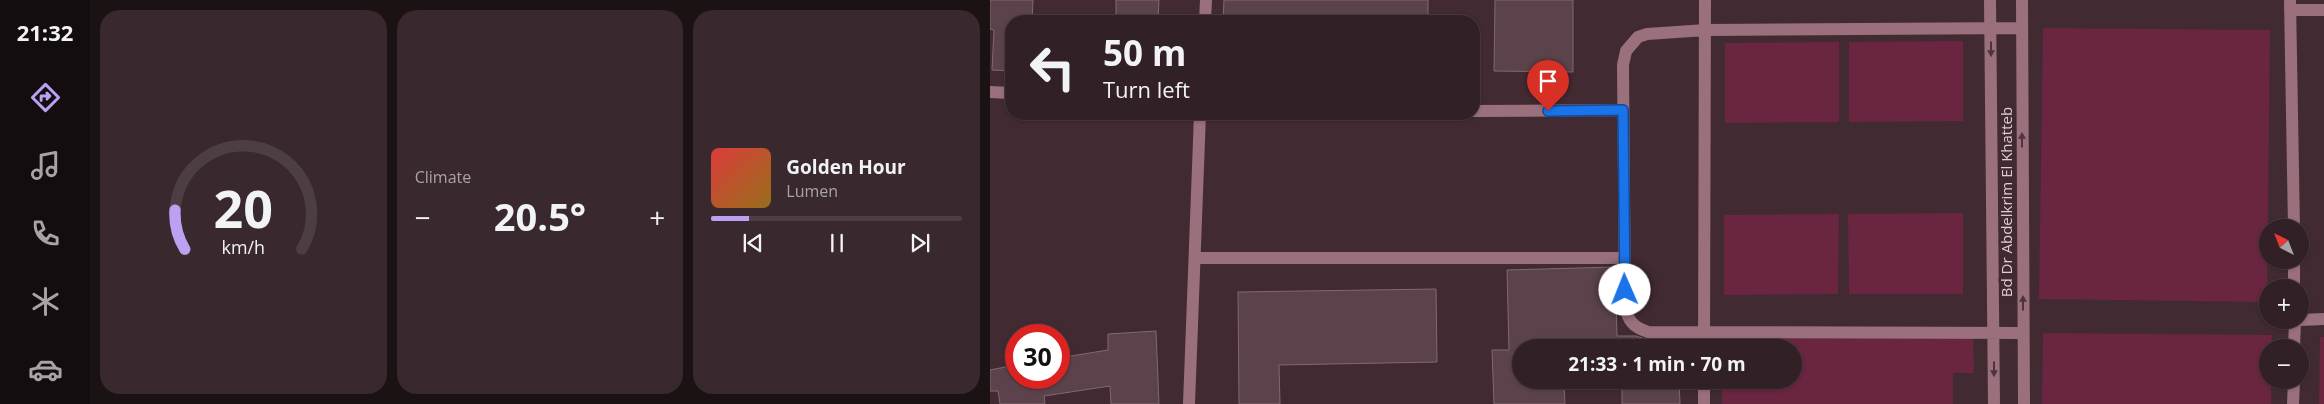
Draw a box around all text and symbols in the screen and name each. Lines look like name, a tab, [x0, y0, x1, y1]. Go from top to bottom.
text: 21:32	[17, 17, 73, 47]
text: 50 m	[1103, 29, 1186, 76]
icon: left	[1020, 35, 1085, 100]
one-way arrow	[1987, 41, 1995, 57]
pin	[1527, 60, 1569, 111]
icon: arrive	[1534, 67, 1562, 95]
text: Turn left	[1103, 74, 1190, 104]
icon: directions	[28, 80, 63, 115]
street label: Bd Dr Abdelkrim El Khatteb	[1996, 107, 2016, 297]
one-way arrow	[2018, 132, 2026, 148]
icon: music	[28, 148, 63, 183]
text: Golden Hour	[786, 154, 906, 180]
text: Climate	[415, 166, 471, 188]
text: 20	[214, 172, 273, 243]
text: Lumen	[786, 180, 838, 202]
text: 20.5°	[494, 190, 586, 242]
text: −	[415, 198, 431, 236]
text: +	[649, 198, 665, 236]
icon: phone	[28, 216, 63, 251]
north arrow	[2259, 219, 2309, 269]
map controls	[2259, 219, 2309, 389]
icon: previous	[739, 229, 767, 257]
icon: pause	[823, 229, 851, 257]
icon: next	[906, 229, 934, 257]
text: km/h	[222, 235, 265, 259]
position arrow	[1598, 263, 1650, 315]
button: +	[2259, 279, 2309, 329]
icon: climate	[28, 284, 63, 319]
one-way arrow	[2019, 295, 2027, 311]
speed limit sign: 30	[1005, 324, 1070, 389]
button: −	[2259, 339, 2309, 389]
text: 21:33 · 1 min · 70 m	[1568, 351, 1746, 377]
icon: car	[28, 352, 63, 387]
one-way arrow	[1990, 361, 1998, 377]

